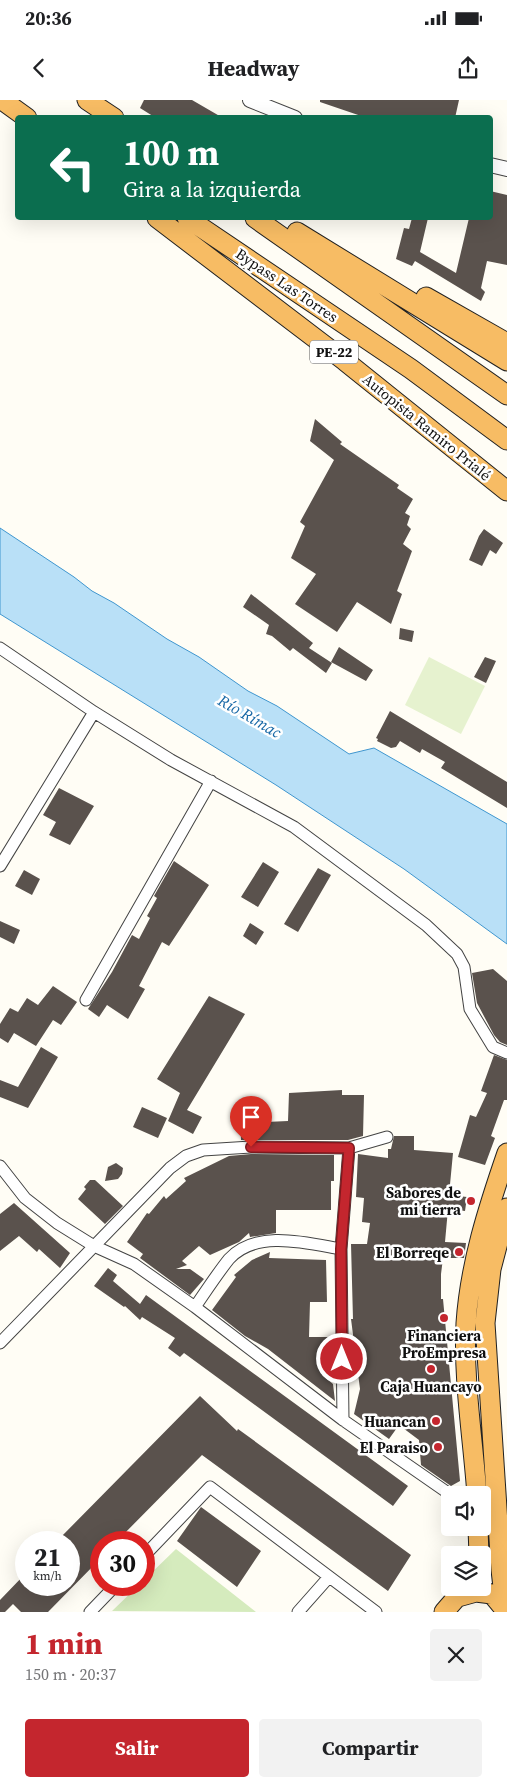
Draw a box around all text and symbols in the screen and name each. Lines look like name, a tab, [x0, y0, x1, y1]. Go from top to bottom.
text: 20:36	[25, 5, 72, 31]
text: Headway	[207, 53, 300, 83]
icon: back	[25, 54, 53, 82]
icon: share	[454, 54, 482, 82]
text: 100 m	[123, 129, 219, 177]
icon: left	[40, 135, 105, 200]
text: Gira a la izquierda	[123, 174, 301, 204]
street label: Bypass Las Torres	[232, 243, 342, 327]
road number: PE-22	[310, 340, 358, 364]
street label: Autopista Ramiro Prialé	[358, 369, 496, 486]
water label: Río Rímac	[213, 689, 286, 743]
pin	[230, 1096, 272, 1147]
icon: arrive	[237, 1103, 265, 1131]
place label: Sabores de mi tierra	[386, 1182, 462, 1220]
marker: Sabores de mi tierra	[465, 1195, 477, 1207]
place label: El Borreqe	[376, 1242, 449, 1263]
marker: El Borreqe	[453, 1246, 465, 1258]
marker: Financiera ProEmpresa	[438, 1312, 450, 1324]
place label: Financiera ProEmpresa	[402, 1325, 487, 1363]
position arrow	[315, 1332, 367, 1384]
marker: Caja Huancayo	[425, 1363, 437, 1375]
place label: Caja Huancayo	[380, 1376, 482, 1397]
place label: Huancan	[364, 1411, 426, 1432]
marker: Huancan	[430, 1415, 442, 1427]
place label: El Paraiso	[359, 1437, 429, 1458]
marker: El Paraiso	[432, 1441, 444, 1453]
map controls	[441, 1486, 491, 1596]
button: sound	[441, 1486, 491, 1536]
speed limit sign: 30	[90, 1531, 155, 1596]
text: 21	[34, 1540, 61, 1574]
button: layers	[441, 1546, 491, 1596]
text: km/h	[33, 1568, 62, 1584]
text: 1 min	[25, 1623, 103, 1664]
button: close	[430, 1629, 482, 1681]
text: 150 m · 20:37	[25, 1663, 116, 1685]
button: Salir	[25, 1719, 249, 1777]
button: Compartir	[259, 1719, 482, 1777]

